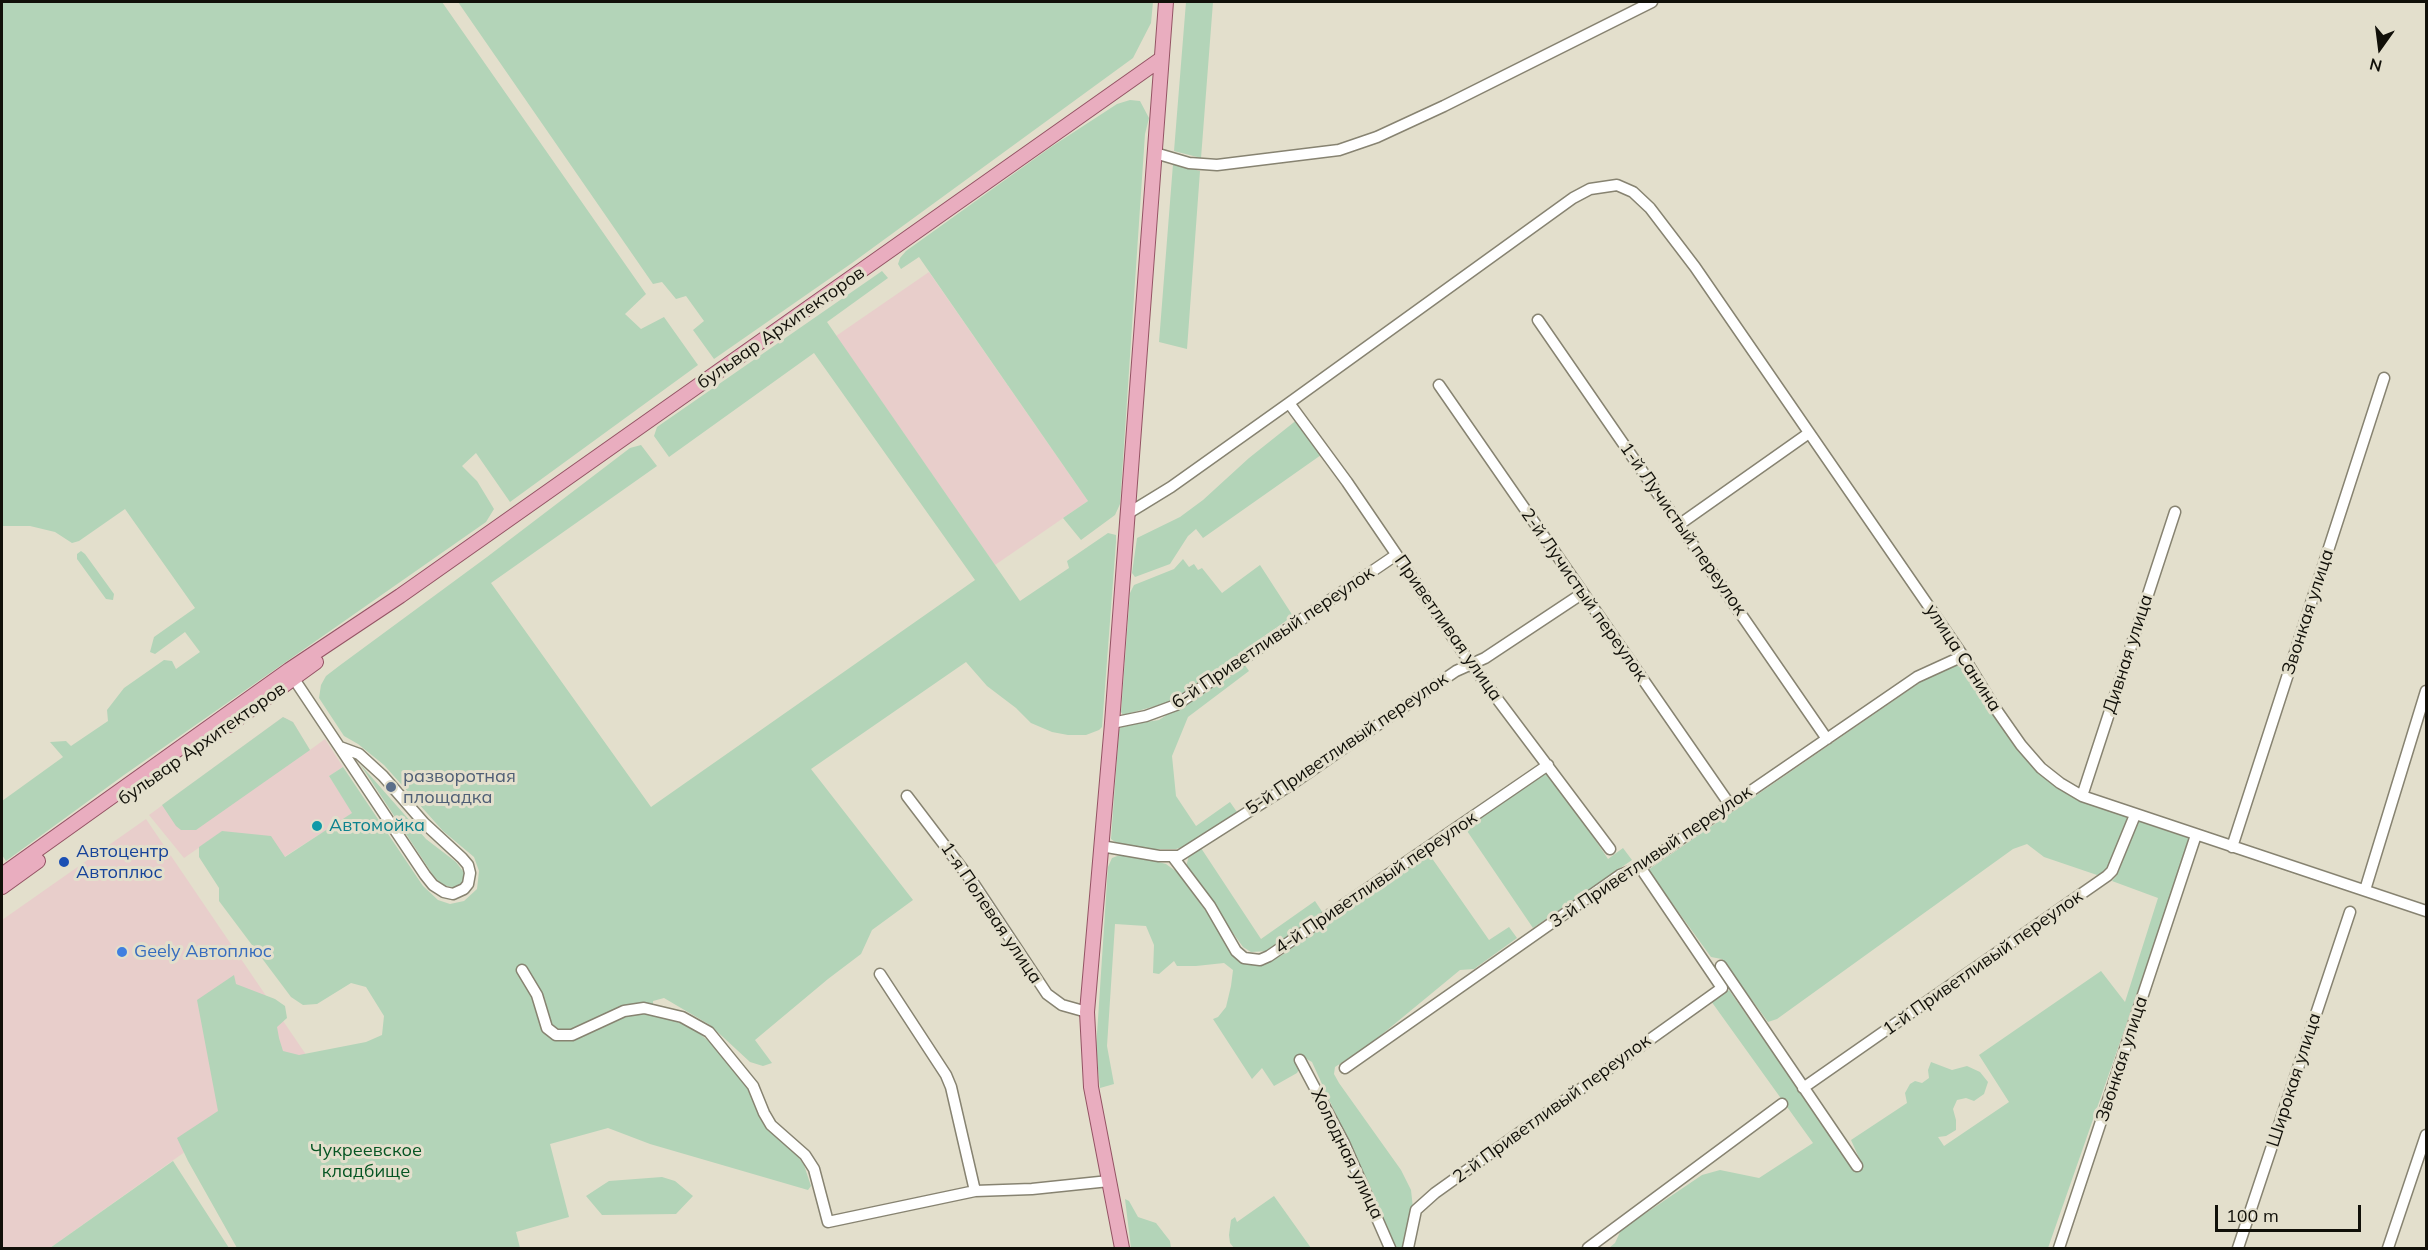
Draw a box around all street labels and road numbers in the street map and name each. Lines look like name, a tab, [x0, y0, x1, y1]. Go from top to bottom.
street label: бульвар Архитекторов	[693, 262, 869, 394]
street label: 1-й Лучистый переулок	[1615, 439, 1751, 619]
street label: 2-й Лучистый переулок	[1516, 505, 1652, 685]
street label: Звонкая улица	[2278, 547, 2338, 677]
street label: Приветливая улица	[1390, 551, 1506, 705]
street label: 6-й Приветливый переулок	[1168, 562, 1378, 714]
street label: Дивная улица	[2099, 592, 2157, 716]
street label: улица Санина	[1920, 600, 2006, 716]
street label: 5-й Приветливый переулок	[1242, 668, 1452, 820]
street label: бульвар Архитекторов	[114, 678, 290, 810]
street label: 3-й Приветливый переулок	[1546, 781, 1756, 933]
street label: 4-й Приветливый переулок	[1271, 807, 1481, 959]
street label: 1-я Полевая улица	[936, 838, 1046, 988]
street label: 1-й Приветливый переулок	[1879, 886, 2087, 1040]
street label: Звонкая улица	[2092, 994, 2152, 1124]
street label: Широкая улица	[2262, 1010, 2326, 1150]
street label: 2-й Приветливый переулок	[1449, 1030, 1655, 1188]
street label: Холодная улица	[1306, 1085, 1388, 1223]

